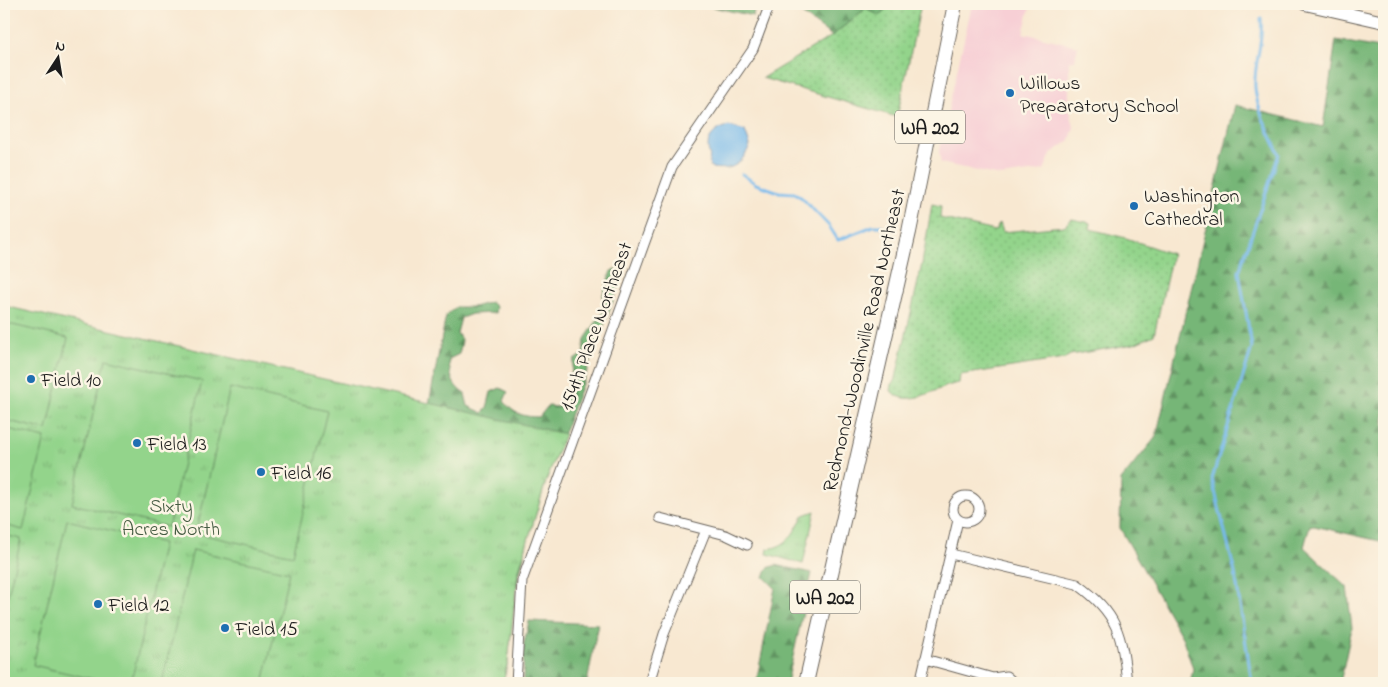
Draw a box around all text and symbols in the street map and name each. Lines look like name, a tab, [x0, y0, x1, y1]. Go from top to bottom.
north arrow	[32, 32, 82, 82]
text: N	[54, 35, 67, 58]
place label: Willows Preparatory School	[1020, 70, 1178, 122]
marker: Willows Preparatory School	[1004, 87, 1016, 99]
road number: WA 202	[895, 110, 965, 144]
place label: Washington Cathedral	[1144, 183, 1240, 235]
street label: Redmond-Woodinville Road Northeast	[816, 186, 915, 495]
marker: Washington Cathedral	[1128, 200, 1140, 212]
street label: 154th Place Northeast	[553, 238, 641, 415]
place label: Field 10	[40, 367, 101, 396]
marker: Field 10	[25, 373, 37, 385]
place label: Field 13	[146, 431, 207, 460]
marker: Field 13	[131, 437, 143, 449]
place label: Field 16	[270, 460, 331, 489]
marker: Field 16	[255, 466, 267, 478]
park label: Sixty Acres North	[122, 493, 220, 545]
road number: WA 202	[790, 580, 860, 614]
place label: Field 12	[107, 592, 169, 621]
marker: Field 12	[92, 598, 104, 610]
place label: Field 15	[234, 616, 298, 645]
marker: Field 15	[219, 622, 231, 634]

